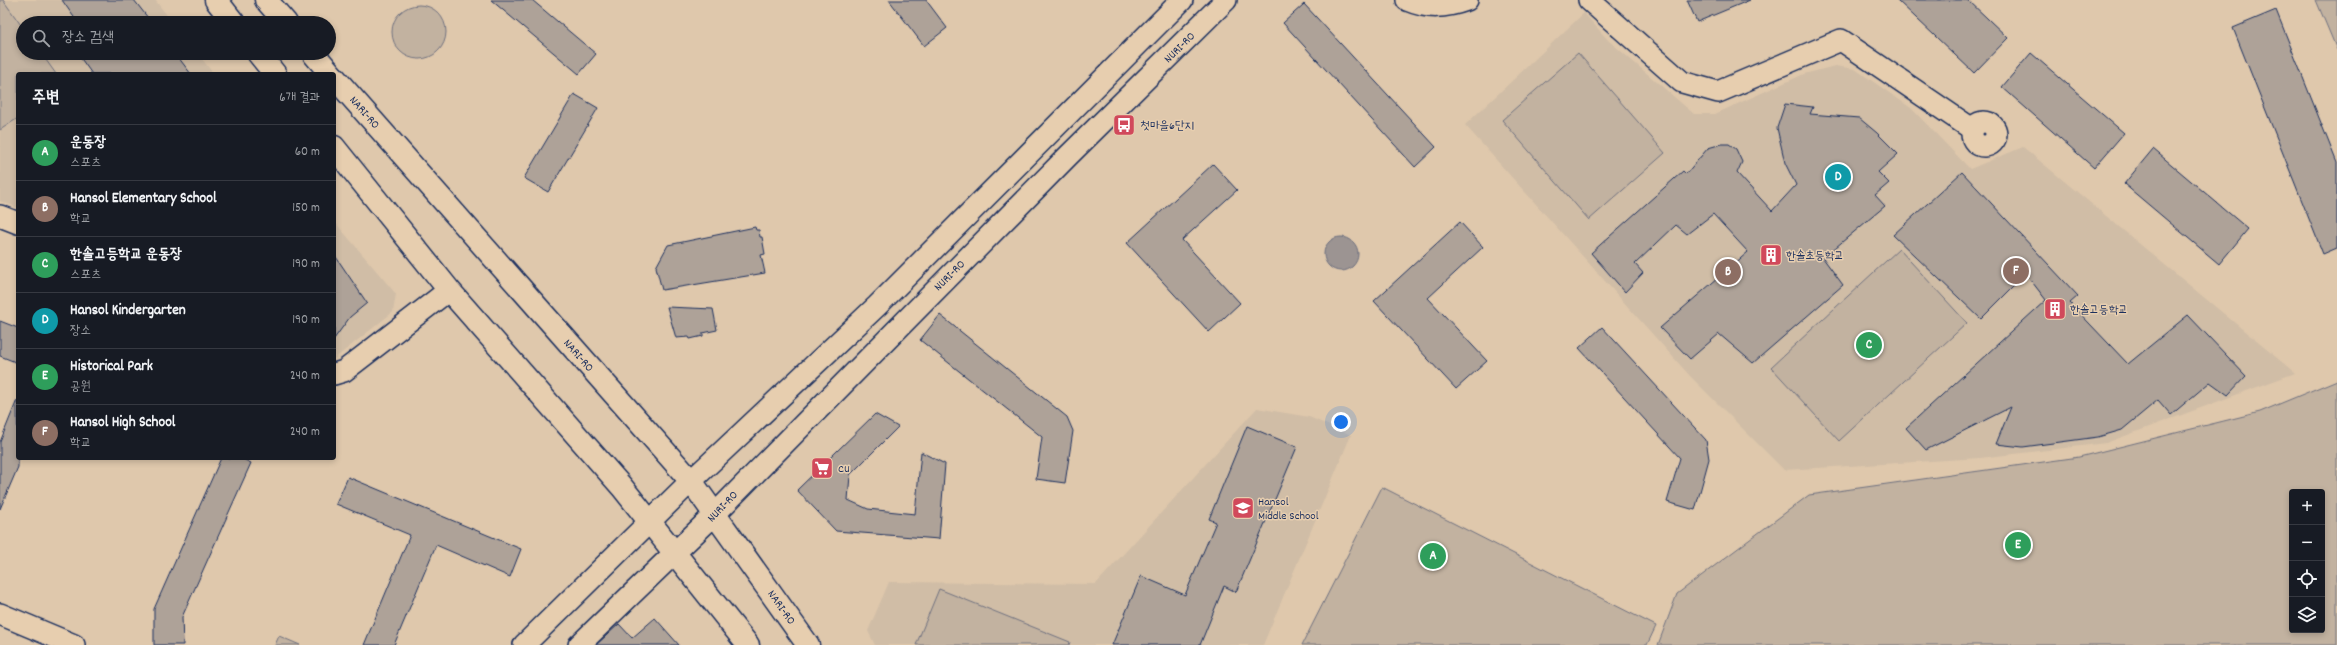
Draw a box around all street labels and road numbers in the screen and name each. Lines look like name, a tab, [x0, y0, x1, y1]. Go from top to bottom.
street label: NURI-RO	[1161, 29, 1200, 68]
street label: NARI-RO	[345, 93, 383, 133]
street label: NURI-RO	[931, 257, 970, 296]
street label: NARI-RO	[559, 336, 597, 376]
street label: NURI-RO	[704, 487, 743, 527]
street label: NARI-RO	[763, 587, 799, 629]

